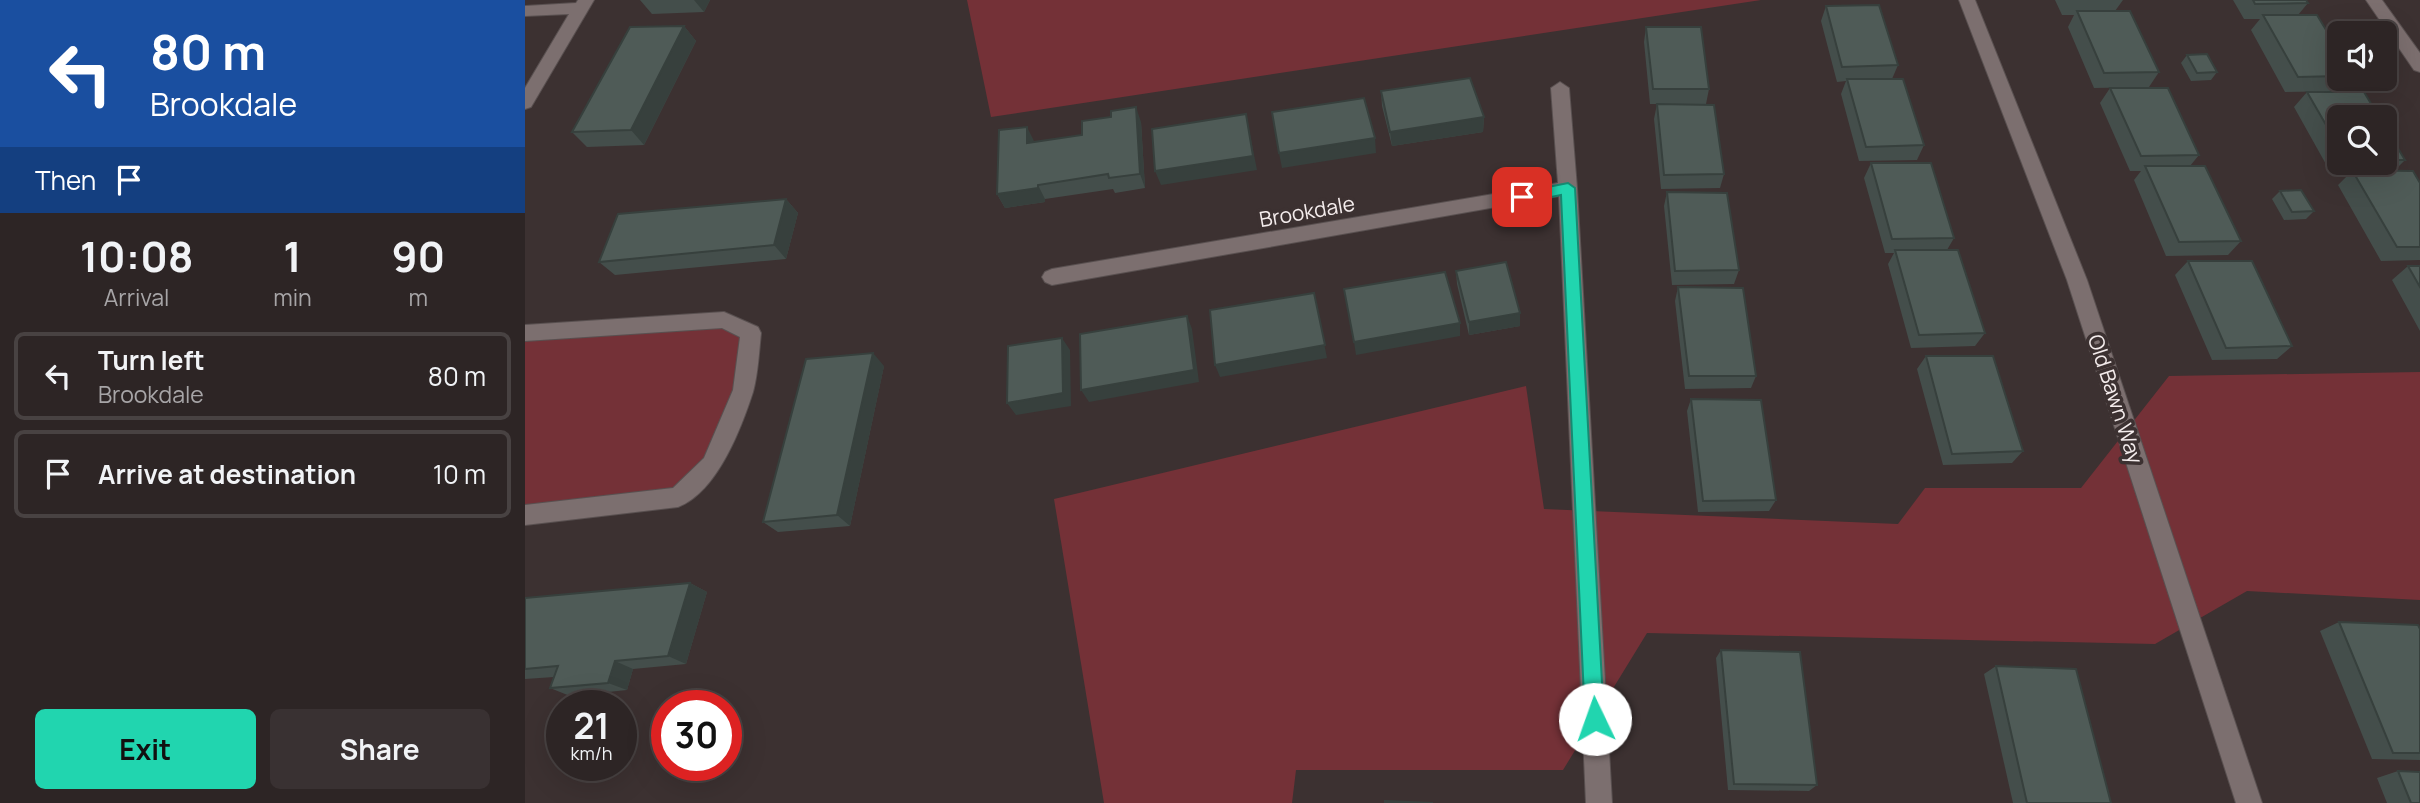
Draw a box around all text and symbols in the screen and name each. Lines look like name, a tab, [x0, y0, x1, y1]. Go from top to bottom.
text: 80 m	[150, 18, 266, 85]
map controls	[2327, 21, 2397, 175]
button: sound	[2327, 21, 2397, 91]
icon: left	[35, 28, 126, 119]
text: Brookdale	[150, 82, 297, 126]
button: search	[2327, 105, 2397, 175]
icon: arrive	[110, 161, 148, 199]
text: Then	[35, 162, 96, 198]
pin	[1492, 167, 1552, 227]
icon: arrive	[1503, 178, 1541, 216]
street label: Brookdale	[1257, 189, 1357, 233]
text: 10:08	[80, 227, 194, 285]
text: 1	[283, 227, 302, 285]
text: 90	[391, 227, 445, 285]
text: Arrival	[104, 281, 169, 313]
text: min	[273, 281, 312, 313]
text: m	[409, 281, 428, 313]
street label: Old Bawn Way	[2082, 331, 2150, 467]
text: Turn left	[98, 342, 205, 378]
icon: left	[39, 357, 77, 395]
text: 80 m	[428, 358, 486, 394]
text: Brookdale	[98, 378, 204, 410]
icon: arrive	[39, 455, 77, 493]
text: Arrive at destination	[98, 456, 356, 492]
text: 10 m	[433, 456, 486, 492]
position arrow	[1558, 682, 1632, 756]
speed limit sign: 30	[651, 690, 742, 781]
text: 21	[573, 702, 610, 750]
button: Exit	[35, 709, 256, 789]
button: Share	[270, 709, 490, 789]
text: km/h	[571, 741, 612, 765]

